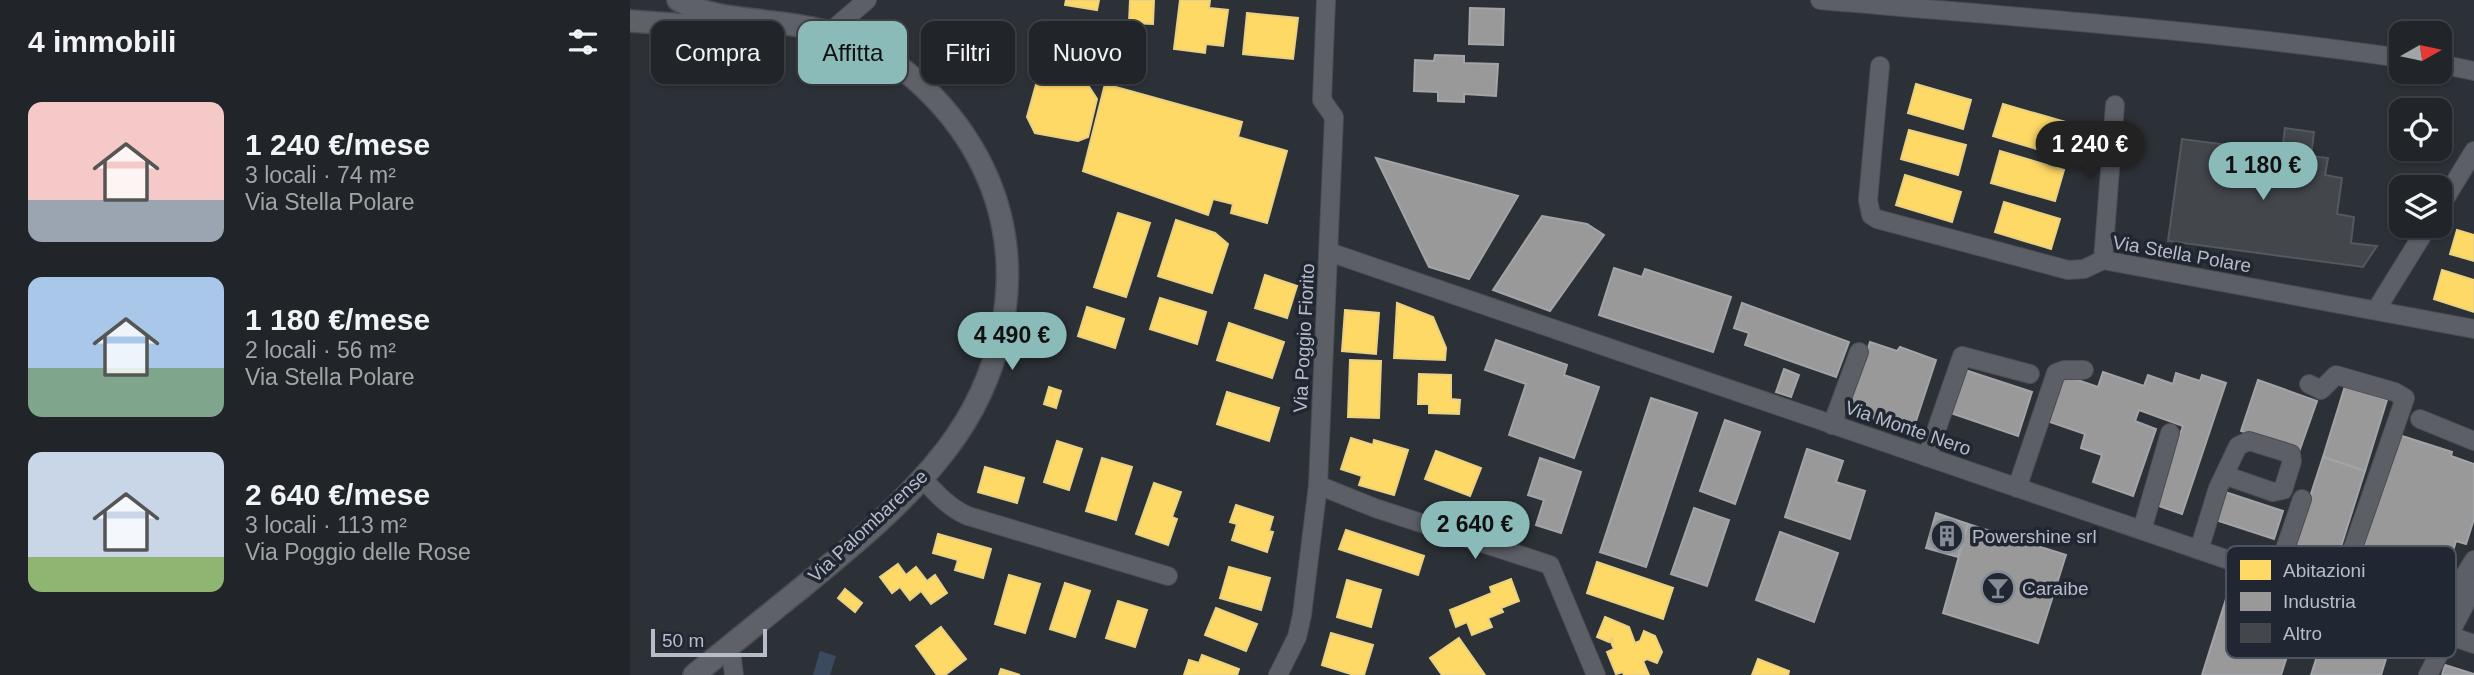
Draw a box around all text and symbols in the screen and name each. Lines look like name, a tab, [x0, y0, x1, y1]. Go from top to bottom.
chip: Compra	[651, 21, 784, 84]
chip: Affitta	[798, 21, 907, 84]
chip: Filtri	[921, 21, 1015, 84]
chip: Nuovo	[1029, 21, 1146, 84]
north arrow	[2389, 21, 2452, 84]
map controls	[2389, 21, 2452, 238]
icon: filters	[564, 23, 602, 61]
text: 4 immobili	[28, 25, 176, 58]
button: locate	[2389, 98, 2452, 161]
pin: 1 240 €	[2025, 122, 2155, 181]
text: 1 240 €/mese	[245, 128, 430, 161]
icon: home	[84, 130, 168, 214]
text: 1 240 €	[2052, 131, 2128, 157]
pin: 1 180 €	[2198, 142, 2328, 202]
text: 1 180 €	[2225, 152, 2301, 178]
text: 3 locali · 74 m²	[245, 162, 396, 188]
button: layers	[2389, 175, 2452, 238]
text: Via Stella Polare	[245, 189, 415, 215]
street label: Via Stella Polare	[2111, 231, 2253, 277]
street label: Via Poggio Fiorito	[1290, 263, 1318, 413]
text: 1 180 €/mese	[245, 303, 430, 336]
icon: home	[84, 305, 168, 389]
pin: 4 490 €	[947, 312, 1077, 372]
text: 4 490 €	[974, 322, 1050, 348]
text: 2 locali · 56 m²	[245, 337, 396, 363]
text: Via Stella Polare	[245, 364, 415, 390]
street label: Via Monte Nero	[1842, 397, 1974, 459]
street label: Via Palombarense	[804, 465, 932, 587]
text: 2 640 €/mese	[245, 478, 430, 511]
icon: home	[84, 480, 168, 564]
pin: 2 640 €	[1410, 502, 1540, 561]
text: 2 640 €	[1437, 511, 1513, 537]
text: 3 locali · 113 m²	[245, 512, 407, 538]
building icon: Powershine srl	[1928, 517, 1966, 555]
place label: Powershine srl	[1972, 526, 2097, 547]
text: Via Poggio delle Rose	[245, 539, 471, 565]
legend	[2226, 546, 2456, 658]
text: Abitazioni	[2283, 560, 2365, 581]
bar icon: Caraibe	[1979, 569, 2017, 607]
place label: Caraibe	[2022, 578, 2089, 599]
text: Industria	[2283, 591, 2356, 612]
text: Altro	[2283, 623, 2322, 644]
scale bar	[651, 626, 766, 658]
text: 50 m	[662, 630, 704, 651]

